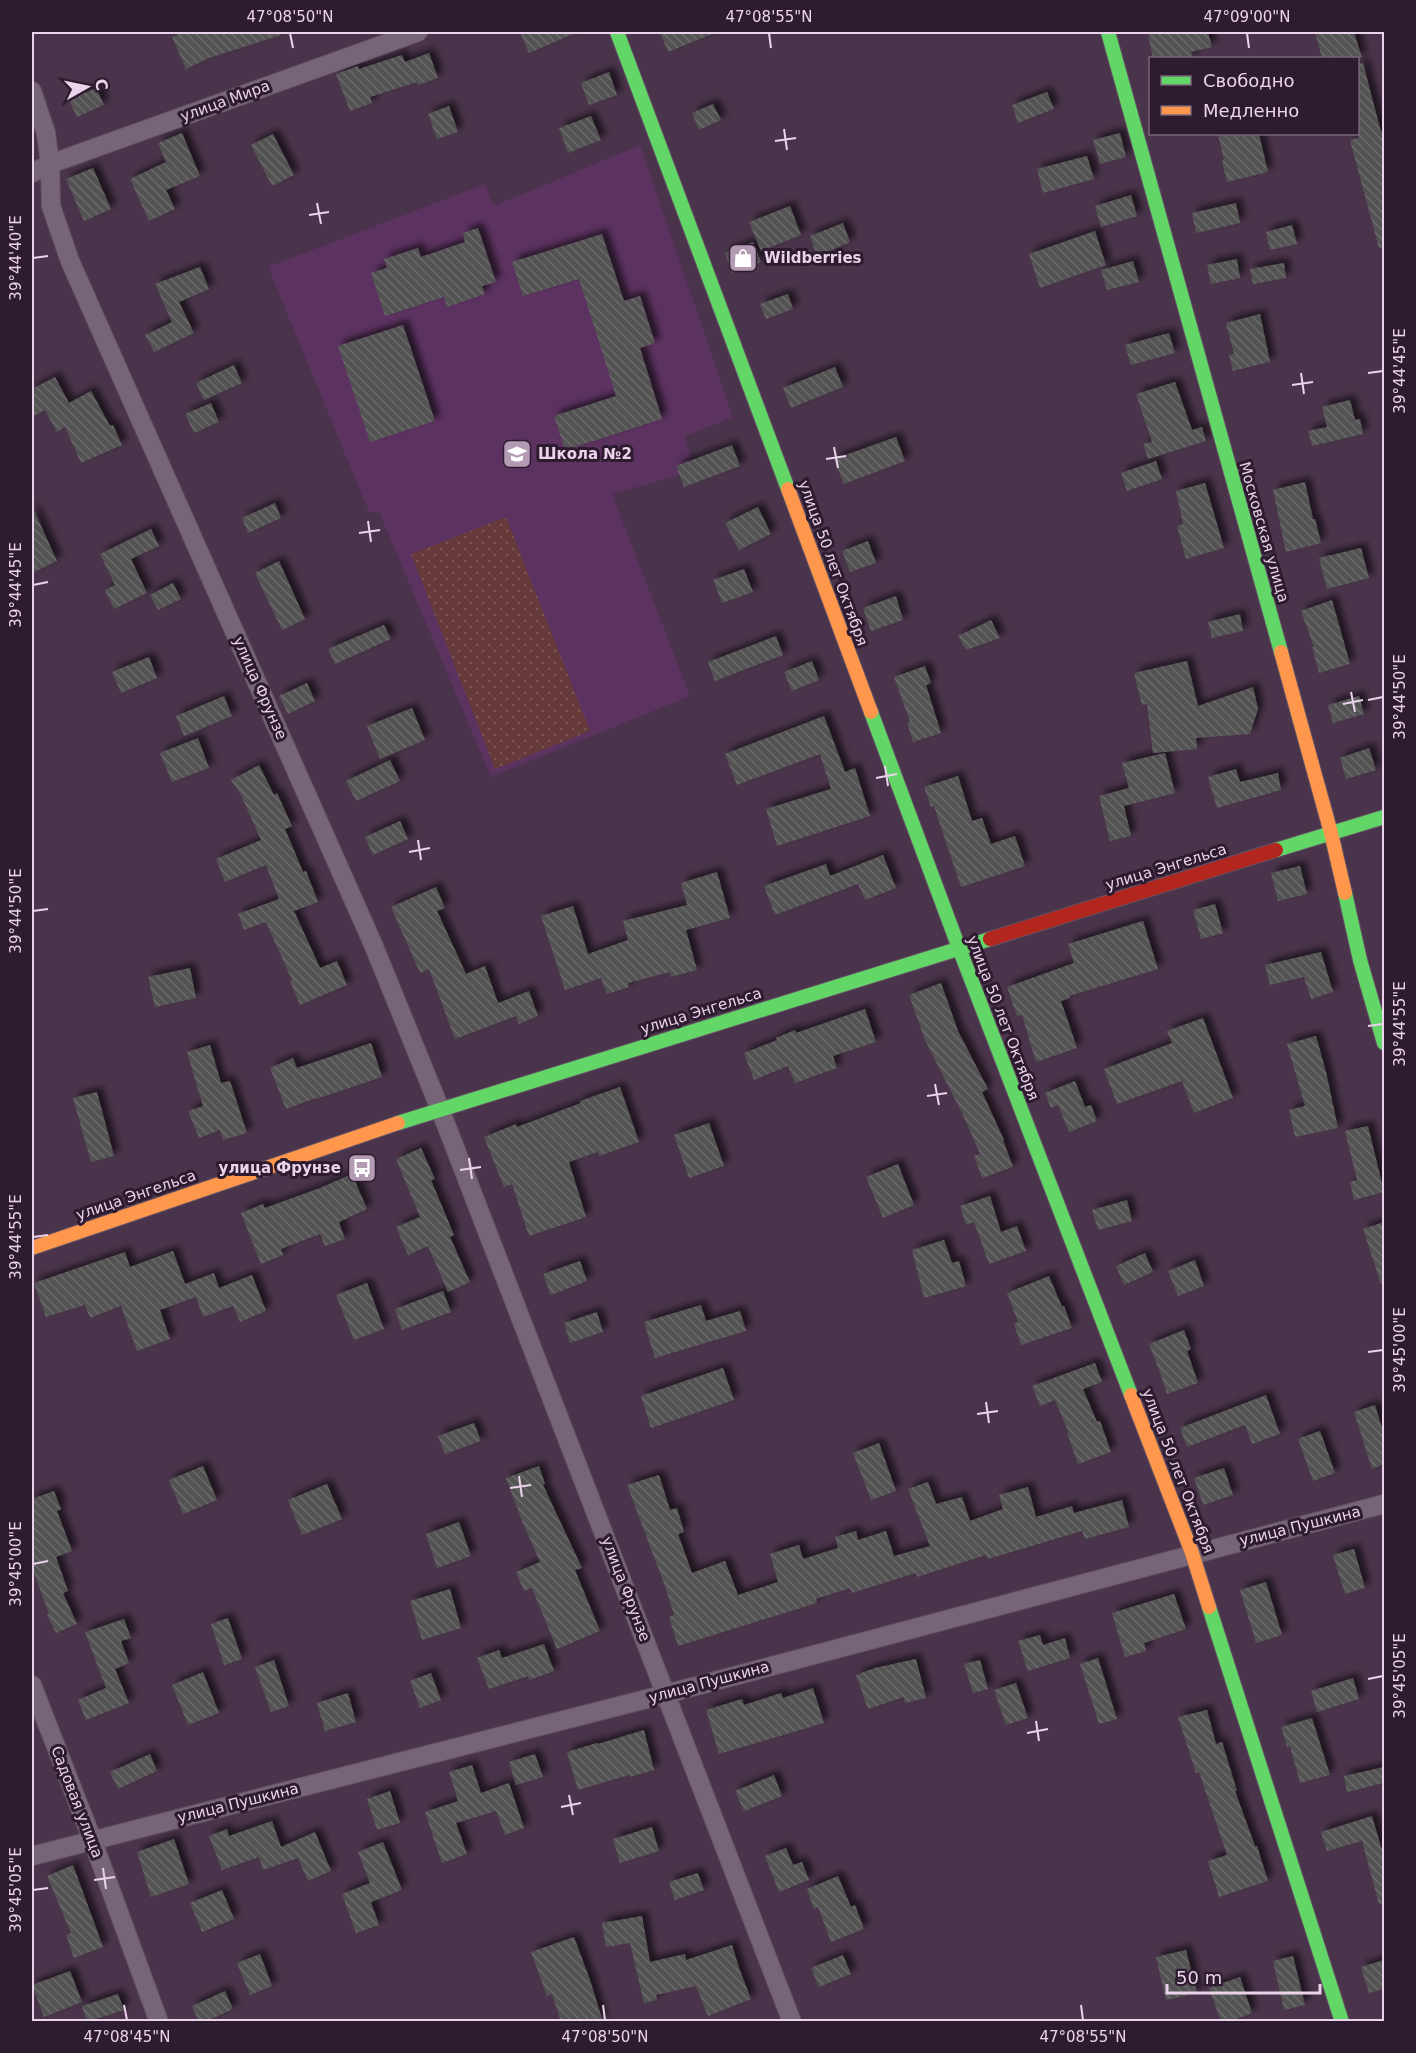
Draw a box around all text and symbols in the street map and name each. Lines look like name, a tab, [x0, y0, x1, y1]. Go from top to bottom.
text: 47°08'50"N	[246, 8, 334, 26]
text: 47°08'55"N	[725, 8, 813, 26]
text: 47°09'00"N	[1203, 8, 1291, 26]
north arrow	[57, 57, 117, 117]
legend	[1149, 57, 1359, 135]
text: Свободно	[1203, 70, 1295, 91]
text: С	[91, 77, 112, 92]
street label: улица Мира	[178, 77, 272, 125]
text: Медленно	[1203, 100, 1299, 121]
text: 39°44'40"E	[7, 215, 25, 301]
shop icon: Wildberries	[727, 242, 759, 274]
place label: Wildberries	[764, 249, 862, 267]
text: 39°44'45"E	[1391, 328, 1409, 414]
school or university icon: Школа №2	[501, 438, 533, 470]
place label: Школа №2	[538, 445, 632, 463]
street label: Московская улица	[1235, 460, 1293, 604]
street label: улица 50 лет Октября	[795, 478, 871, 648]
text: 39°44'45"E	[7, 542, 25, 628]
street label: улица Фрунзе	[229, 634, 291, 742]
text: 39°44'50"E	[1391, 654, 1409, 740]
street label: улица Энгельса	[1103, 840, 1229, 894]
text: 39°44'50"E	[7, 868, 25, 954]
street label: улица 50 лет Октября	[963, 933, 1043, 1103]
text: 39°44'55"E	[1391, 981, 1409, 1067]
street label: улица Энгельса	[638, 984, 764, 1038]
bus stop icon: улица Фрунзе	[346, 1152, 378, 1184]
place label: улица Фрунзе	[219, 1159, 341, 1177]
street label: улица Энгельса	[74, 1166, 198, 1224]
text: 39°44'55"E	[7, 1194, 25, 1280]
text: 39°45'00"E	[1391, 1307, 1409, 1393]
street label: улица 50 лет Октября	[1138, 1386, 1218, 1556]
street label: улица Пушкина	[1238, 1502, 1362, 1550]
text: 39°45'00"E	[7, 1521, 25, 1607]
street label: улица Фрунзе	[598, 1534, 654, 1644]
text: 39°45'05"E	[1391, 1633, 1409, 1719]
street label: улица Пушкина	[647, 1657, 771, 1707]
street label: Садовая улица	[47, 1743, 107, 1861]
street label: улица Пушкина	[176, 1779, 300, 1827]
text: 39°45'05"E	[7, 1847, 25, 1933]
scale bar	[1167, 1957, 1320, 1995]
text: 50 m	[1176, 1967, 1222, 1988]
text: 47°08'45"N	[83, 2028, 171, 2046]
text: 47°08'50"N	[561, 2028, 649, 2046]
text: 47°08'55"N	[1039, 2028, 1127, 2046]

